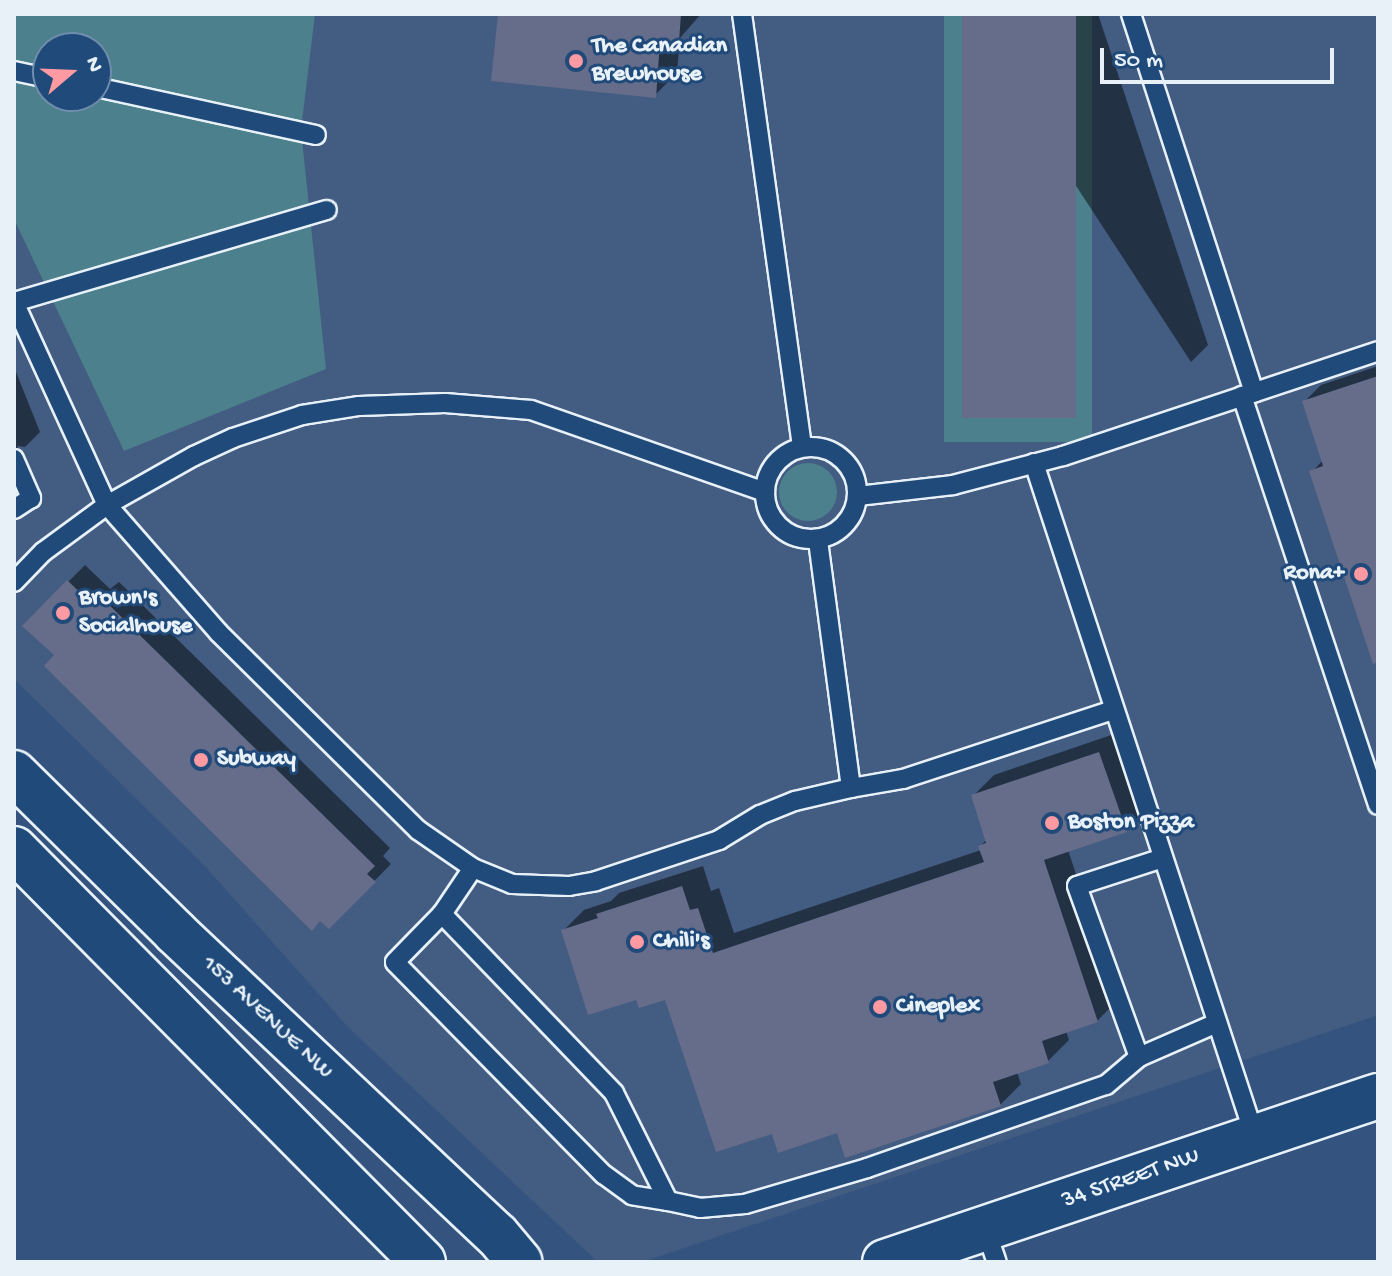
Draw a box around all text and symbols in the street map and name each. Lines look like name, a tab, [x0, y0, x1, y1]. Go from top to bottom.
north arrow	[32, 32, 112, 112]
scale bar	[1104, 32, 1338, 82]
place label: The Canadian Brewhouse	[592, 33, 727, 89]
text: 50 m	[1114, 47, 1163, 76]
marker: The Canadian Brewhouse	[567, 52, 585, 70]
text: N	[78, 54, 107, 76]
place label: Rona+	[1284, 560, 1345, 588]
marker: Rona+	[1352, 565, 1370, 583]
place label: Brown's Socialhouse	[79, 585, 192, 641]
marker: Brown's Socialhouse	[54, 604, 72, 622]
place label: Subway	[217, 746, 296, 774]
marker: Subway	[192, 751, 210, 769]
place label: Boston Pizza	[1068, 809, 1194, 837]
marker: Boston Pizza	[1043, 814, 1061, 832]
place label: Chili's	[653, 928, 710, 956]
marker: Chili's	[628, 933, 646, 951]
street label: 153 AVENUE NW	[195, 950, 339, 1086]
place label: Cineplex	[896, 993, 980, 1021]
marker: Cineplex	[871, 998, 889, 1016]
street label: 34 STREET NW	[1059, 1142, 1203, 1216]

